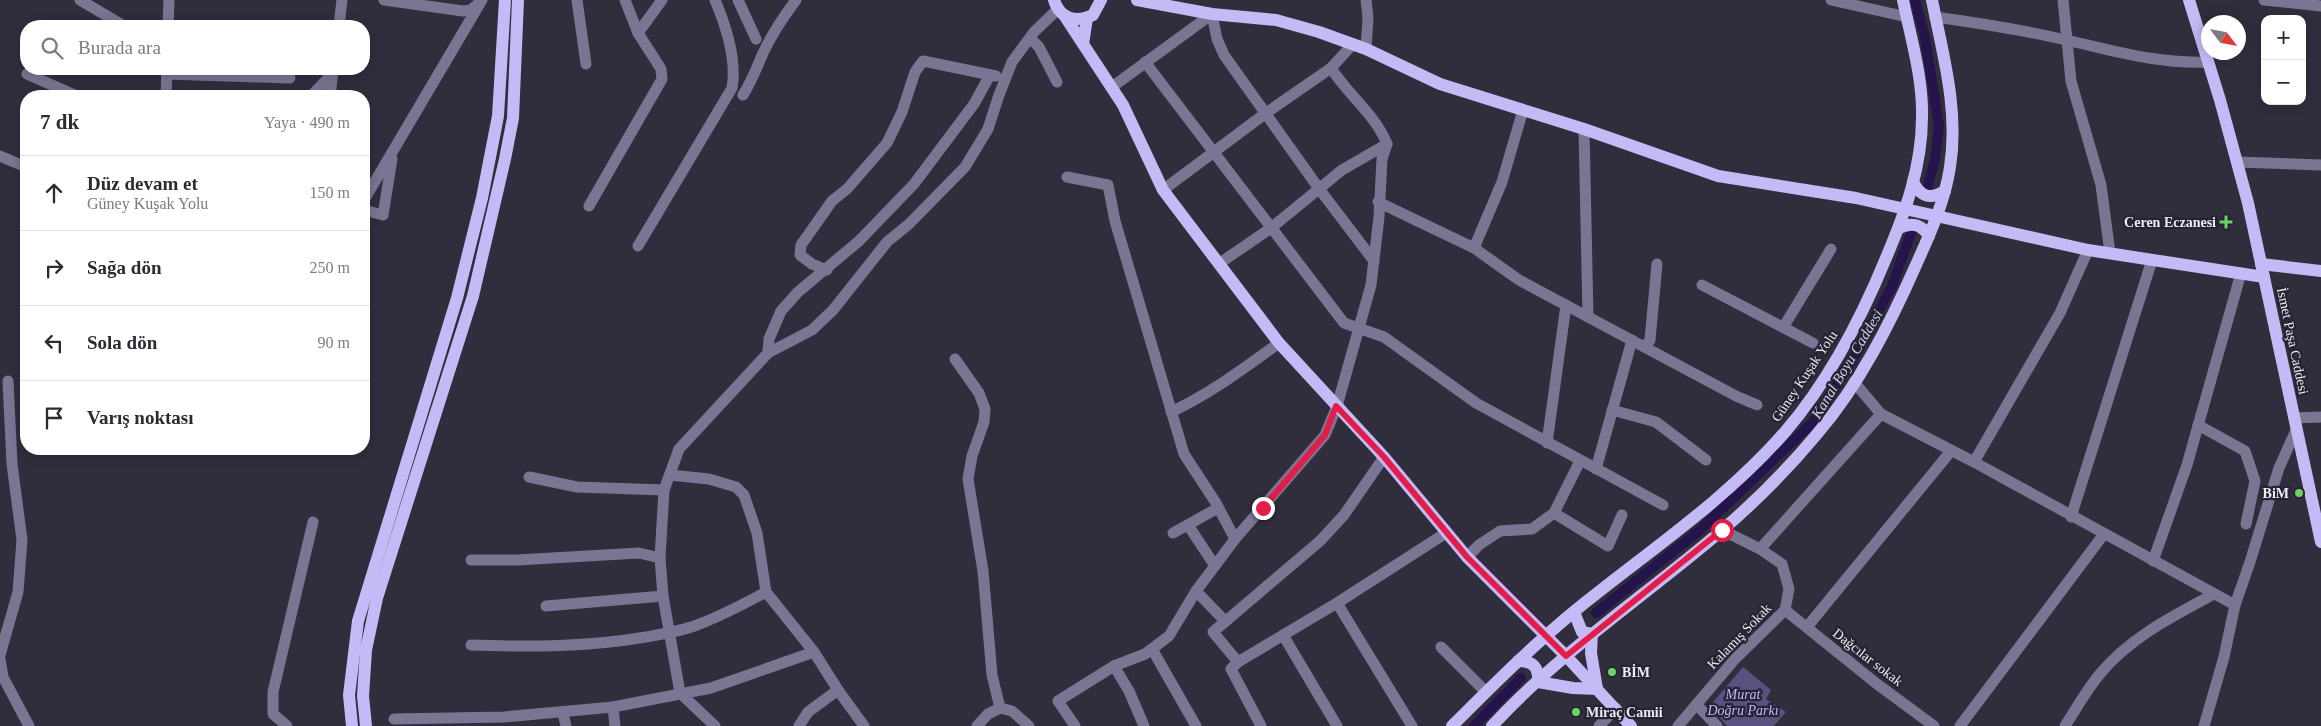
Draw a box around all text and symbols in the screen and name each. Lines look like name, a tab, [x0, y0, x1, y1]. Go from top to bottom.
north arrow	[2201, 15, 2246, 60]
map controls	[2261, 15, 2306, 105]
button: +	[2261, 15, 2306, 60]
search box	[20, 20, 370, 75]
icon: search	[38, 34, 66, 62]
text: Burada ara	[78, 37, 161, 58]
button: −	[2261, 60, 2306, 105]
text: 7 dk	[40, 110, 79, 134]
text: Yaya · 490 m	[264, 114, 350, 131]
text: Düz devam et	[87, 173, 198, 194]
icon: ahead	[40, 179, 68, 207]
text: 150 m	[310, 184, 350, 201]
text: Güney Kuşak Yolu	[87, 195, 208, 212]
place label: Ceren Eczanesi	[2124, 215, 2216, 230]
marker: Ceren Eczanesi	[2220, 216, 2232, 228]
icon: right	[40, 254, 68, 282]
text: Sağa dön	[87, 257, 161, 278]
text: 250 m	[310, 259, 350, 276]
street label: İsmet Paşa Caddesi	[2274, 286, 2311, 396]
water label: Kanal Boyu Caddesi	[1808, 307, 1886, 422]
street label: Güney Kuşak Yolu	[1769, 328, 1840, 424]
icon: left	[40, 329, 68, 357]
text: Sola dön	[87, 332, 157, 353]
text: 90 m	[318, 334, 350, 351]
icon: arrive	[40, 404, 68, 432]
text: Varış noktası	[87, 407, 193, 428]
place label: BiM	[2263, 486, 2289, 501]
marker: BiM	[2293, 487, 2305, 499]
route end	[1252, 497, 1275, 520]
route start	[1711, 519, 1734, 542]
street label: Kalamış Sokak	[1704, 601, 1774, 672]
street label: Dağcılar sokak	[1830, 626, 1906, 689]
place label: BİM	[1622, 664, 1650, 680]
marker: BİM	[1606, 666, 1618, 678]
park label: Murat Doğru Parkı	[1706, 687, 1779, 718]
place label: Miraç Camii	[1586, 705, 1663, 720]
marker: Miraç Camii	[1570, 706, 1582, 718]

